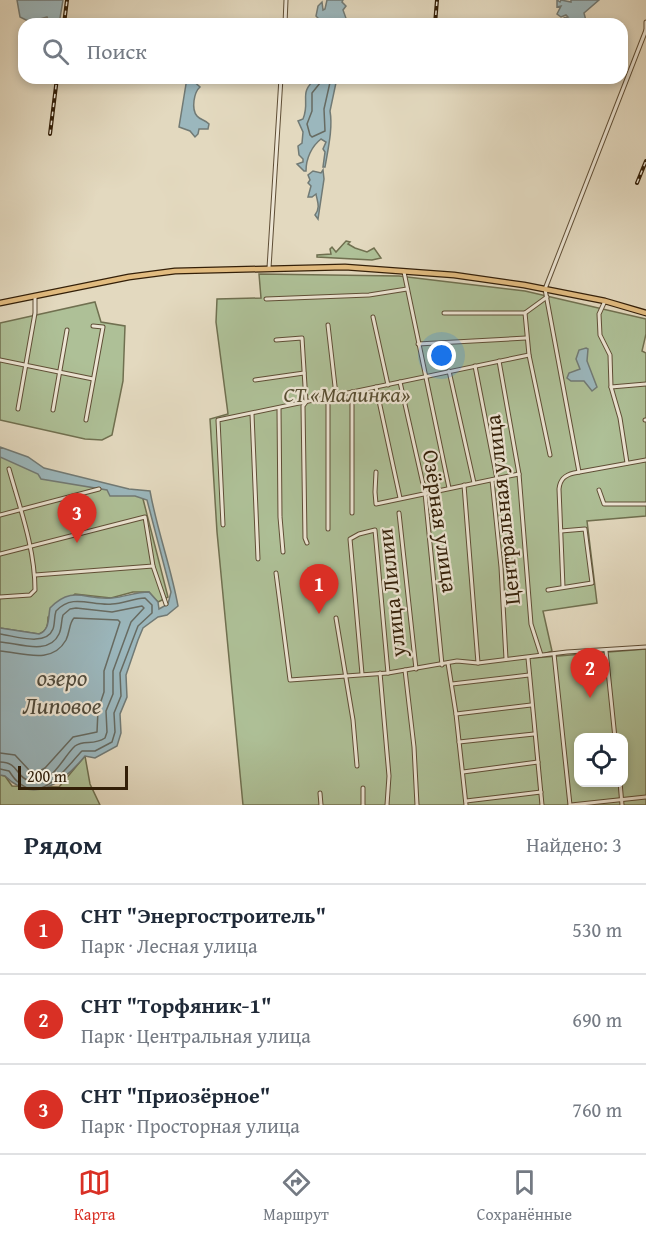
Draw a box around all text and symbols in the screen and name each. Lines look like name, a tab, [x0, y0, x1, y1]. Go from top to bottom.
search box	[18, 18, 628, 84]
icon: search	[39, 35, 72, 68]
text: Поиск	[87, 35, 147, 67]
your location	[427, 341, 456, 370]
park label: CТ «Малинка»	[283, 378, 411, 410]
street label: Центральная улица	[476, 413, 528, 607]
street label: Озёрная улица	[415, 448, 467, 595]
pin: 3	[58, 494, 97, 543]
street label: улица Лилии	[368, 527, 414, 660]
pin: 1	[300, 564, 338, 614]
pin: 2	[570, 648, 610, 698]
water label: озеро Липовое	[23, 660, 102, 723]
map controls	[574, 733, 628, 787]
button: locate	[574, 733, 628, 787]
scale bar	[18, 763, 128, 790]
text: 200 m	[27, 764, 67, 788]
text: Рядом	[24, 825, 102, 864]
text: Найдено: 3	[526, 830, 622, 859]
text: СНТ "Энергостроитель"	[81, 899, 326, 931]
text: 1	[38, 915, 49, 944]
text: 530 m	[572, 915, 622, 944]
text: Парк · Лесная улица	[81, 931, 257, 960]
text: СНТ "Торфяник-1"	[81, 989, 272, 1021]
text: 2	[38, 1005, 49, 1034]
text: 690 m	[572, 1005, 622, 1034]
text: Парк · Центральная улица	[81, 1021, 311, 1050]
text: СНТ "Приозёрное"	[81, 1079, 270, 1111]
text: 3	[38, 1095, 49, 1124]
text: 760 m	[572, 1095, 622, 1124]
text: Парк · Просторная улица	[81, 1111, 300, 1140]
tab: Карта	[74, 1166, 115, 1226]
tab: Маршрут	[263, 1166, 329, 1226]
tab: Сохранённые	[477, 1166, 572, 1226]

